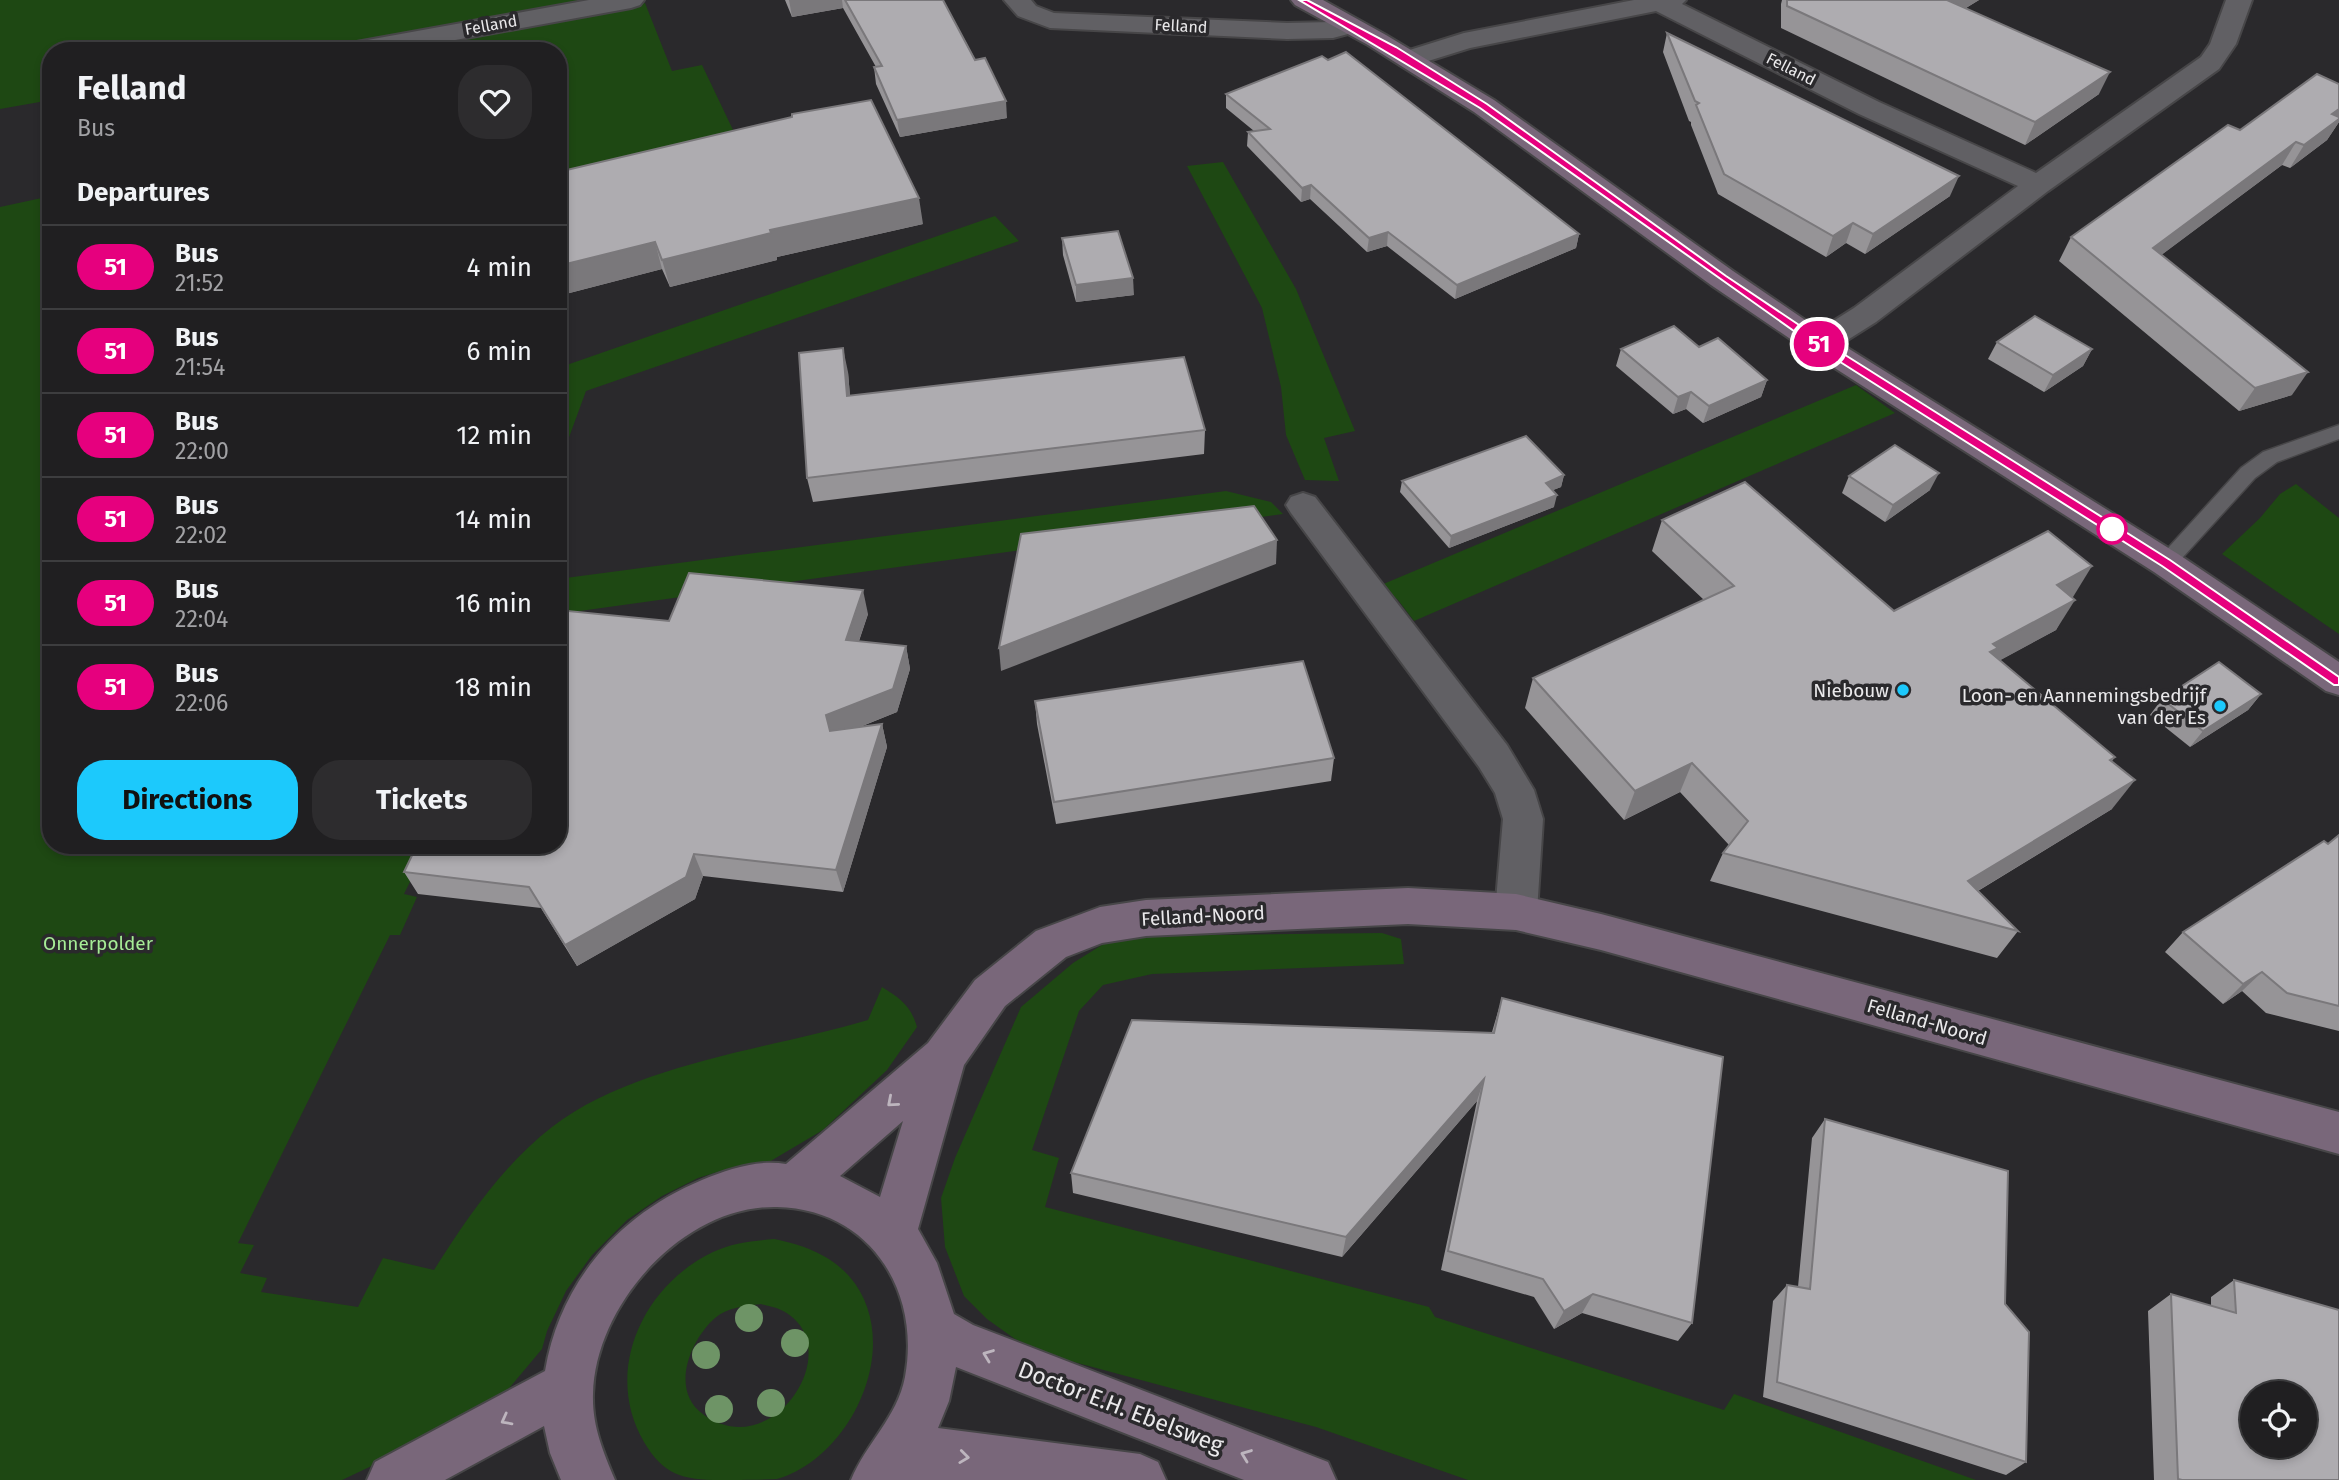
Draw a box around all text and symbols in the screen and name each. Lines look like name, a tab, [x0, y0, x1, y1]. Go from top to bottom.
street label: Felland	[463, 11, 519, 39]
street label: Felland	[1154, 15, 1208, 37]
street label: Felland	[1763, 49, 1819, 89]
button: heart	[458, 65, 532, 139]
text: Felland	[77, 68, 187, 108]
text: Bus	[77, 114, 115, 142]
text: Departures	[77, 177, 210, 208]
text: Bus	[175, 238, 218, 269]
text: 4 min	[466, 252, 532, 283]
text: 51	[104, 253, 127, 281]
text: 21:52	[175, 269, 224, 297]
line badge: 51	[1787, 321, 1850, 367]
text: Bus	[175, 322, 218, 353]
text: 51	[1808, 330, 1830, 358]
text: 6 min	[466, 336, 532, 367]
text: 51	[104, 337, 127, 365]
text: 21:54	[175, 353, 225, 381]
text: Bus	[175, 406, 218, 437]
text: 12 min	[456, 420, 532, 451]
text: 51	[104, 421, 127, 449]
text: 22:00	[175, 437, 229, 465]
text: Bus	[175, 490, 218, 521]
text: 14 min	[455, 504, 532, 535]
text: 51	[104, 505, 127, 533]
unlabelled marker	[2097, 514, 2127, 544]
text: 22:02	[175, 521, 227, 549]
text: Bus	[175, 574, 218, 605]
text: 16 min	[455, 588, 532, 619]
text: 51	[104, 589, 127, 617]
text: 22:04	[175, 605, 228, 633]
text: Bus	[175, 658, 218, 689]
text: 18 min	[455, 672, 532, 703]
text: 51	[104, 673, 127, 701]
place label: Niebouw	[1813, 679, 1889, 702]
marker: Niebouw	[1895, 682, 1911, 698]
place label: Loon- en Aannemingsbedrijf van der Es	[1962, 684, 2208, 729]
text: 22:06	[175, 689, 228, 717]
marker: Loon- en Aannemingsbedrijf van der Es	[2212, 698, 2228, 714]
button: Directions	[77, 760, 298, 840]
button: Tickets	[312, 760, 532, 840]
street label: Felland-Noord	[1141, 901, 1265, 931]
park label: Onnerpolder	[43, 932, 154, 955]
street label: Felland-Noord	[1864, 994, 1990, 1050]
one-way arrow	[887, 1094, 900, 1106]
one-way arrow	[983, 1350, 995, 1364]
street label: Doctor E.H. Ebelsweg	[1014, 1355, 1228, 1459]
map controls	[2240, 1381, 2317, 1458]
button: locate	[2240, 1381, 2317, 1458]
one-way arrow	[501, 1411, 513, 1425]
one-way arrow	[958, 1450, 970, 1465]
one-way arrow	[1241, 1450, 1253, 1464]

